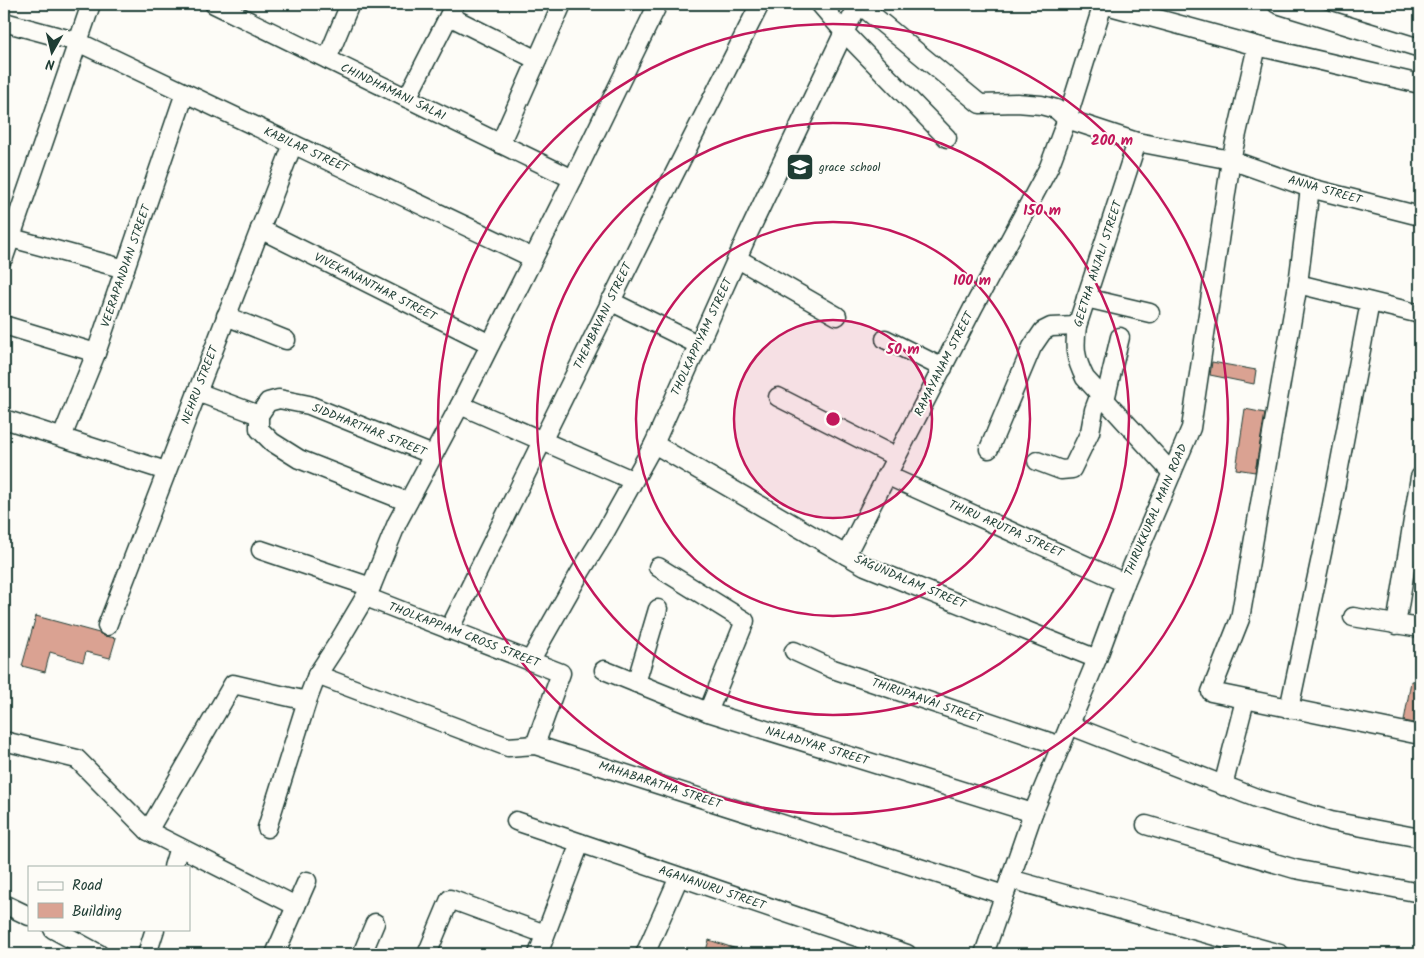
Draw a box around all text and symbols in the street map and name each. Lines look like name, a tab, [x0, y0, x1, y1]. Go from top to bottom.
north arrow	[28, 28, 78, 78]
text: N	[44, 52, 56, 75]
street label: CHINDHAMANI SALAI	[337, 58, 449, 126]
street label: KABILAR STREET	[260, 122, 353, 179]
text: 200 m	[1091, 129, 1133, 153]
school or university icon: grace school	[785, 152, 815, 182]
place label: grace school	[818, 158, 881, 177]
street label: ANNA STREET	[1286, 170, 1366, 210]
street label: GEETHA ANJALI STREET	[1069, 197, 1128, 330]
text: 150 m	[1023, 199, 1061, 223]
street label: VEERAPANDIAN STREET	[96, 201, 156, 330]
street label: VIVEKANANTHAR STREET	[310, 248, 441, 327]
street label: THEMBAVANI STREET	[569, 258, 638, 373]
text: 100 m	[953, 269, 991, 293]
street label: THOLKAPPIYAM STREET	[666, 273, 738, 399]
street label: RAMAYANAM STREET	[909, 307, 979, 420]
text: 50 m	[885, 338, 920, 362]
street label: NEHRU STREET	[176, 342, 224, 427]
street label: SIDDHARTHAR STREET	[309, 398, 430, 462]
centre of rings	[824, 410, 842, 428]
street label: THIRUKKURAL MAIN ROAD	[1119, 441, 1193, 579]
street label: THIRU ARUTPA STREET	[946, 495, 1068, 564]
street label: SAGUNDALAM STREET	[851, 550, 970, 615]
street label: THOLKAPPIAM CROSS STREET	[386, 597, 544, 673]
street label: THIRUPAAVAI STREET	[869, 673, 986, 729]
street label: NALADIYAR STREET	[763, 721, 872, 771]
street label: MAHABARATHA STREET	[596, 756, 725, 814]
street label: AGANANURU STREET	[656, 861, 769, 916]
legend	[28, 866, 190, 930]
text: Road	[72, 874, 103, 898]
text: Building	[72, 900, 122, 924]

